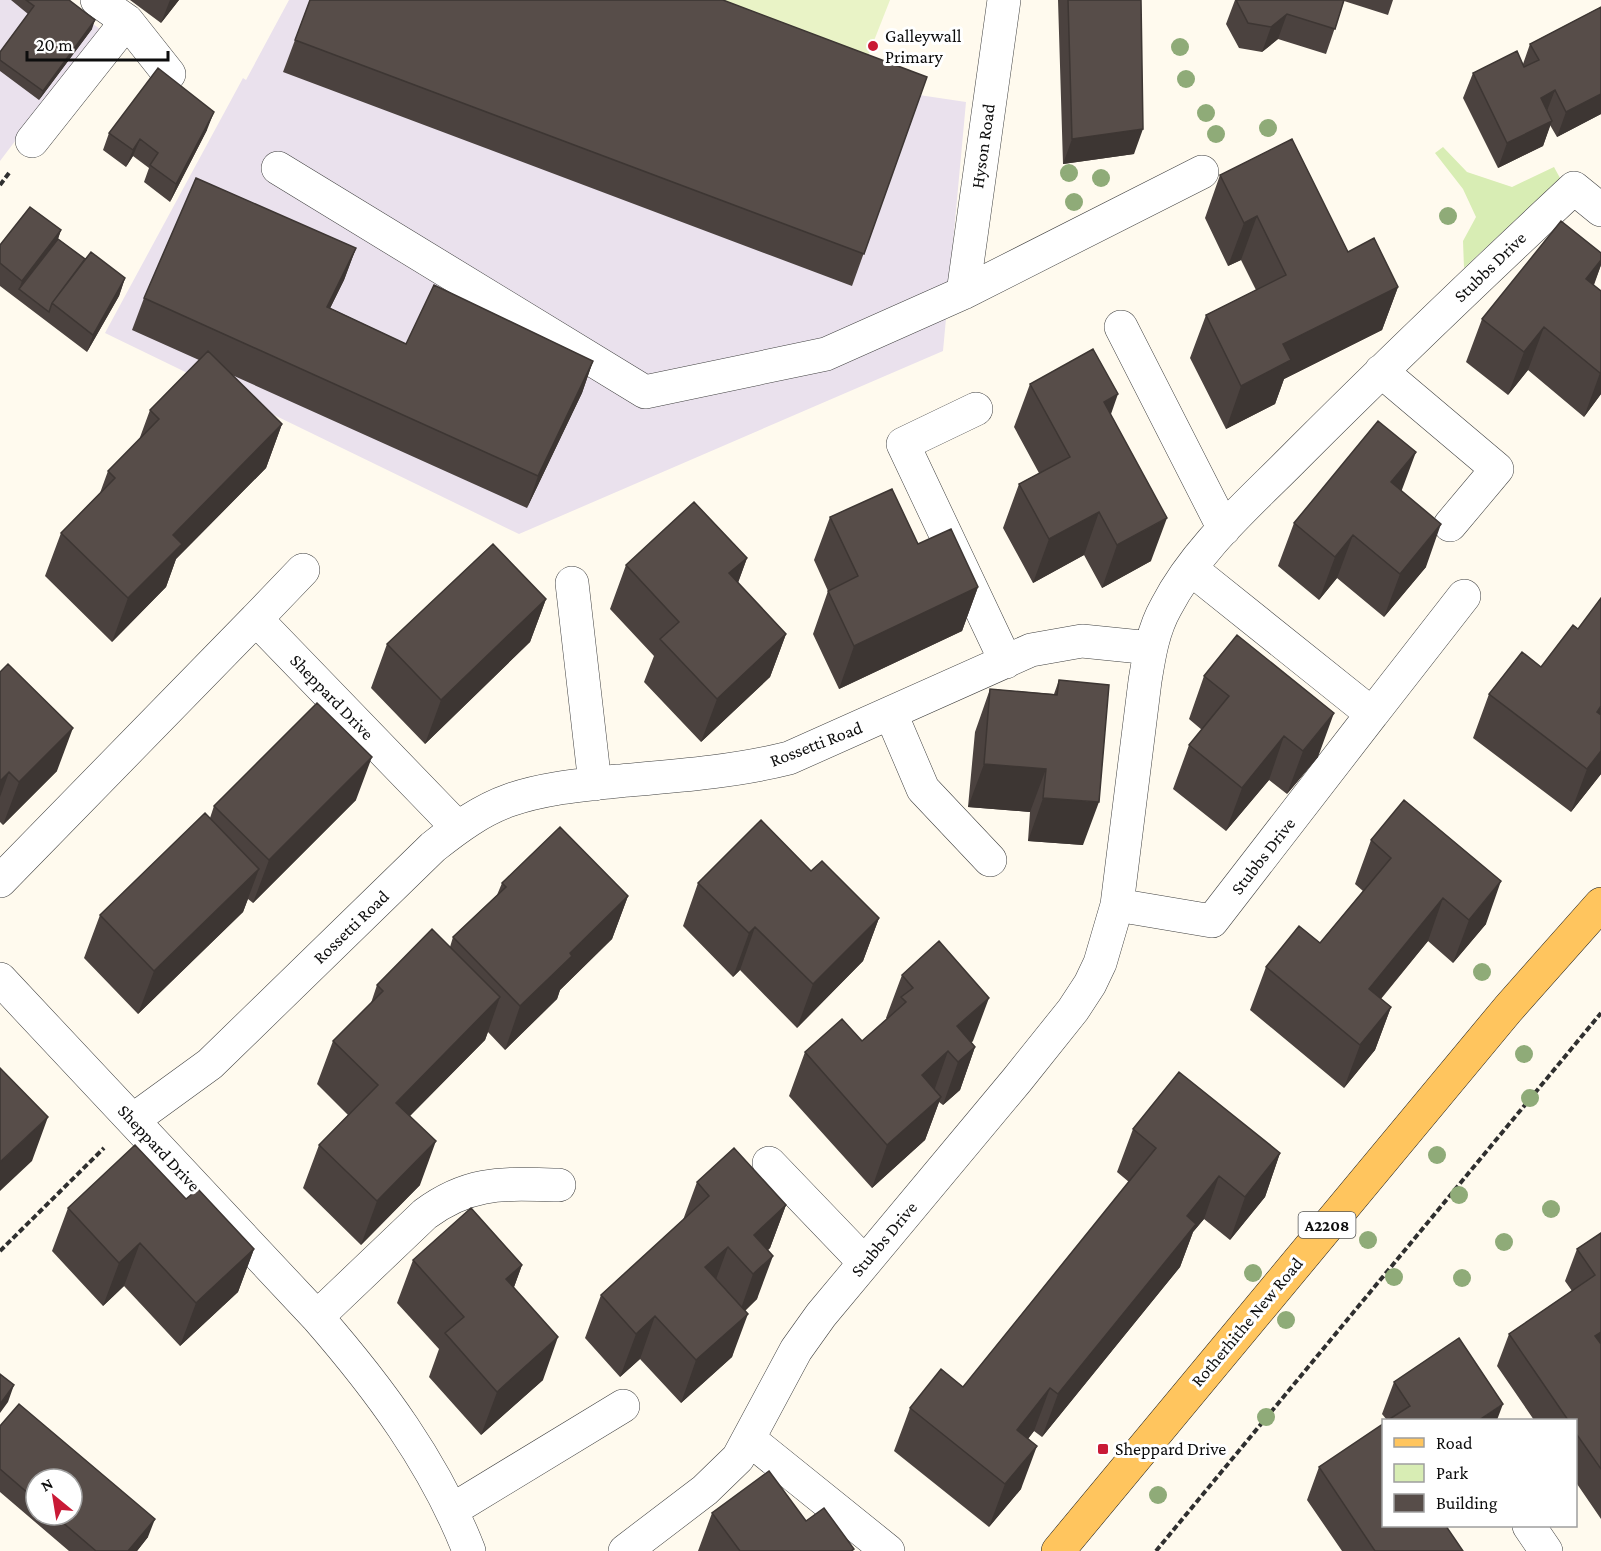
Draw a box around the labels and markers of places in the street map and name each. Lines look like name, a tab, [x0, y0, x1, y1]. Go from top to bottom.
place label: Galleywall Primary	[885, 26, 962, 67]
marker: Galleywall Primary	[866, 39, 880, 53]
place label: Sheppard Drive	[1115, 1439, 1226, 1459]
marker: Sheppard Drive	[1096, 1442, 1110, 1456]

